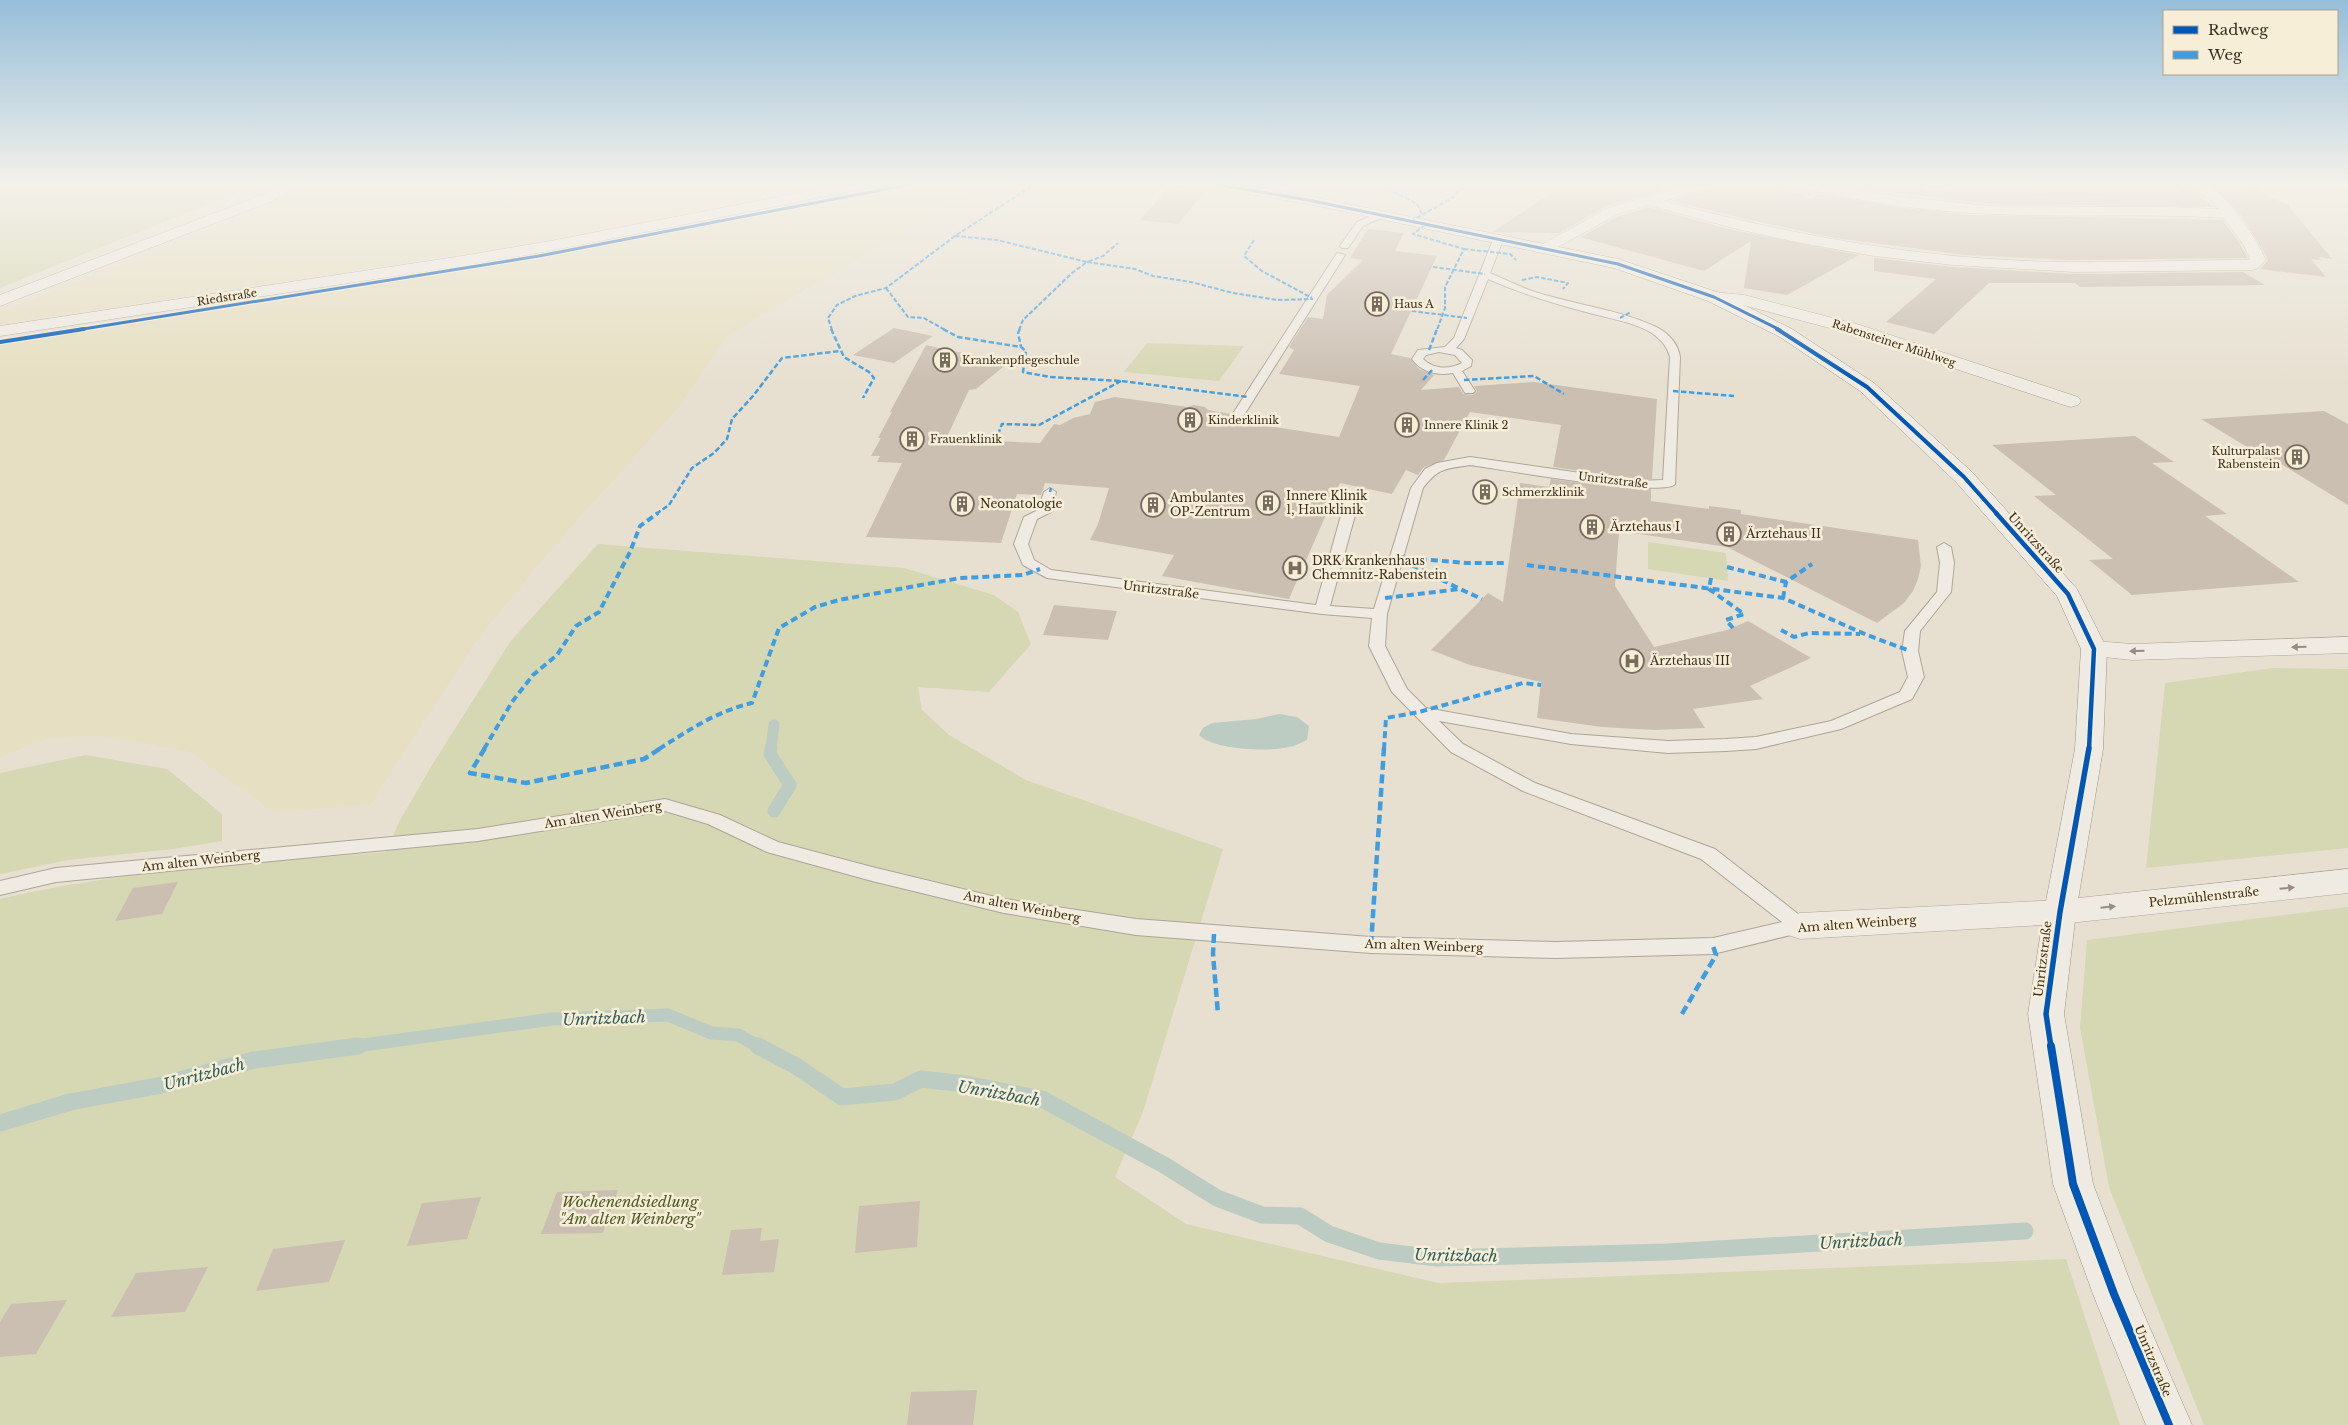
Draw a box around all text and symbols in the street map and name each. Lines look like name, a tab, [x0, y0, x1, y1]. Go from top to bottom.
legend	[2163, 10, 2338, 75]
text: Radweg	[2208, 20, 2269, 39]
text: Weg	[2207, 45, 2243, 64]
street label: Riedstraße	[196, 285, 258, 309]
building icon: Haus A	[1364, 291, 1390, 317]
place label: Haus A	[1394, 297, 1434, 311]
street label: Rabensteiner Mühlweg	[1830, 316, 1958, 370]
building icon: Krankenpflegeschule	[932, 347, 958, 373]
place label: Krankenpflegeschule	[962, 353, 1080, 367]
building icon: Kinderklinik	[1177, 407, 1203, 433]
building icon: Innere Klinik 2	[1394, 412, 1420, 438]
place label: Kinderklinik	[1208, 413, 1279, 427]
place label: Innere Klinik 2	[1424, 418, 1509, 432]
building icon: Frauenklinik	[899, 426, 925, 452]
place label: Frauenklinik	[930, 432, 1002, 446]
place label: Kulturpalast Rabenstein	[2211, 444, 2281, 471]
building icon: Kulturpalast Rabenstein	[2284, 444, 2310, 470]
street label: Unritzstraße	[1577, 469, 1649, 491]
building icon: Schmerzklinik	[1472, 479, 1498, 505]
place label: Schmerzklinik	[1502, 485, 1584, 499]
place label: Innere Klinik 1, Hautklinik	[1286, 488, 1368, 517]
place label: Ambulantes OP-Zentrum	[1169, 490, 1250, 519]
building icon: Innere Klinik 1, Hautklinik	[1255, 490, 1281, 516]
building icon: Neonatologie	[949, 491, 975, 517]
building icon: Ambulantes OP-Zentrum	[1140, 492, 1166, 518]
place label: Neonatologie	[980, 496, 1063, 511]
street label: Unritzstraße	[2005, 509, 2068, 576]
building icon: Ärztehaus I	[1579, 514, 1605, 540]
place label: Ärztehaus I	[1609, 518, 1680, 534]
building icon: Ärztehaus II	[1716, 521, 1742, 547]
place label: Ärztehaus II	[1745, 525, 1821, 541]
place label: DRK Krankenhaus Chemnitz-Rabenstein	[1312, 553, 1447, 582]
hospital icon: DRK Krankenhaus Chemnitz-Rabenstein	[1282, 555, 1308, 581]
street label: Unritzstraße	[1122, 577, 1200, 602]
one-way arrow	[2291, 643, 2307, 651]
hospital icon: Ärztehaus III	[1619, 648, 1645, 674]
one-way arrow	[2129, 648, 2145, 656]
place label: Ärztehaus III	[1649, 652, 1730, 668]
street label: Am alten Weinberg	[542, 798, 664, 831]
street label: Am alten Weinberg	[140, 847, 262, 874]
street label: Pelzmühlenstraße	[2148, 883, 2260, 910]
one-way arrow	[2279, 884, 2295, 892]
street label: Am alten Weinberg	[961, 888, 1083, 925]
one-way arrow	[2100, 903, 2116, 911]
street label: Am alten Weinberg	[1796, 912, 1918, 935]
street label: Unritzstraße	[2030, 920, 2055, 998]
street label: Am alten Weinberg	[1363, 936, 1484, 955]
water label: Unritzbach	[562, 1007, 646, 1029]
water label: Unritzbach	[161, 1054, 247, 1094]
water label: Unritzbach	[956, 1076, 1042, 1110]
park label: Wochenendsiedlung "Am alten Weinberg"	[560, 1192, 702, 1228]
water label: Unritzbach	[1819, 1229, 1903, 1253]
water label: Unritzbach	[1414, 1244, 1498, 1266]
street label: Unritzstraße	[2132, 1323, 2175, 1399]

